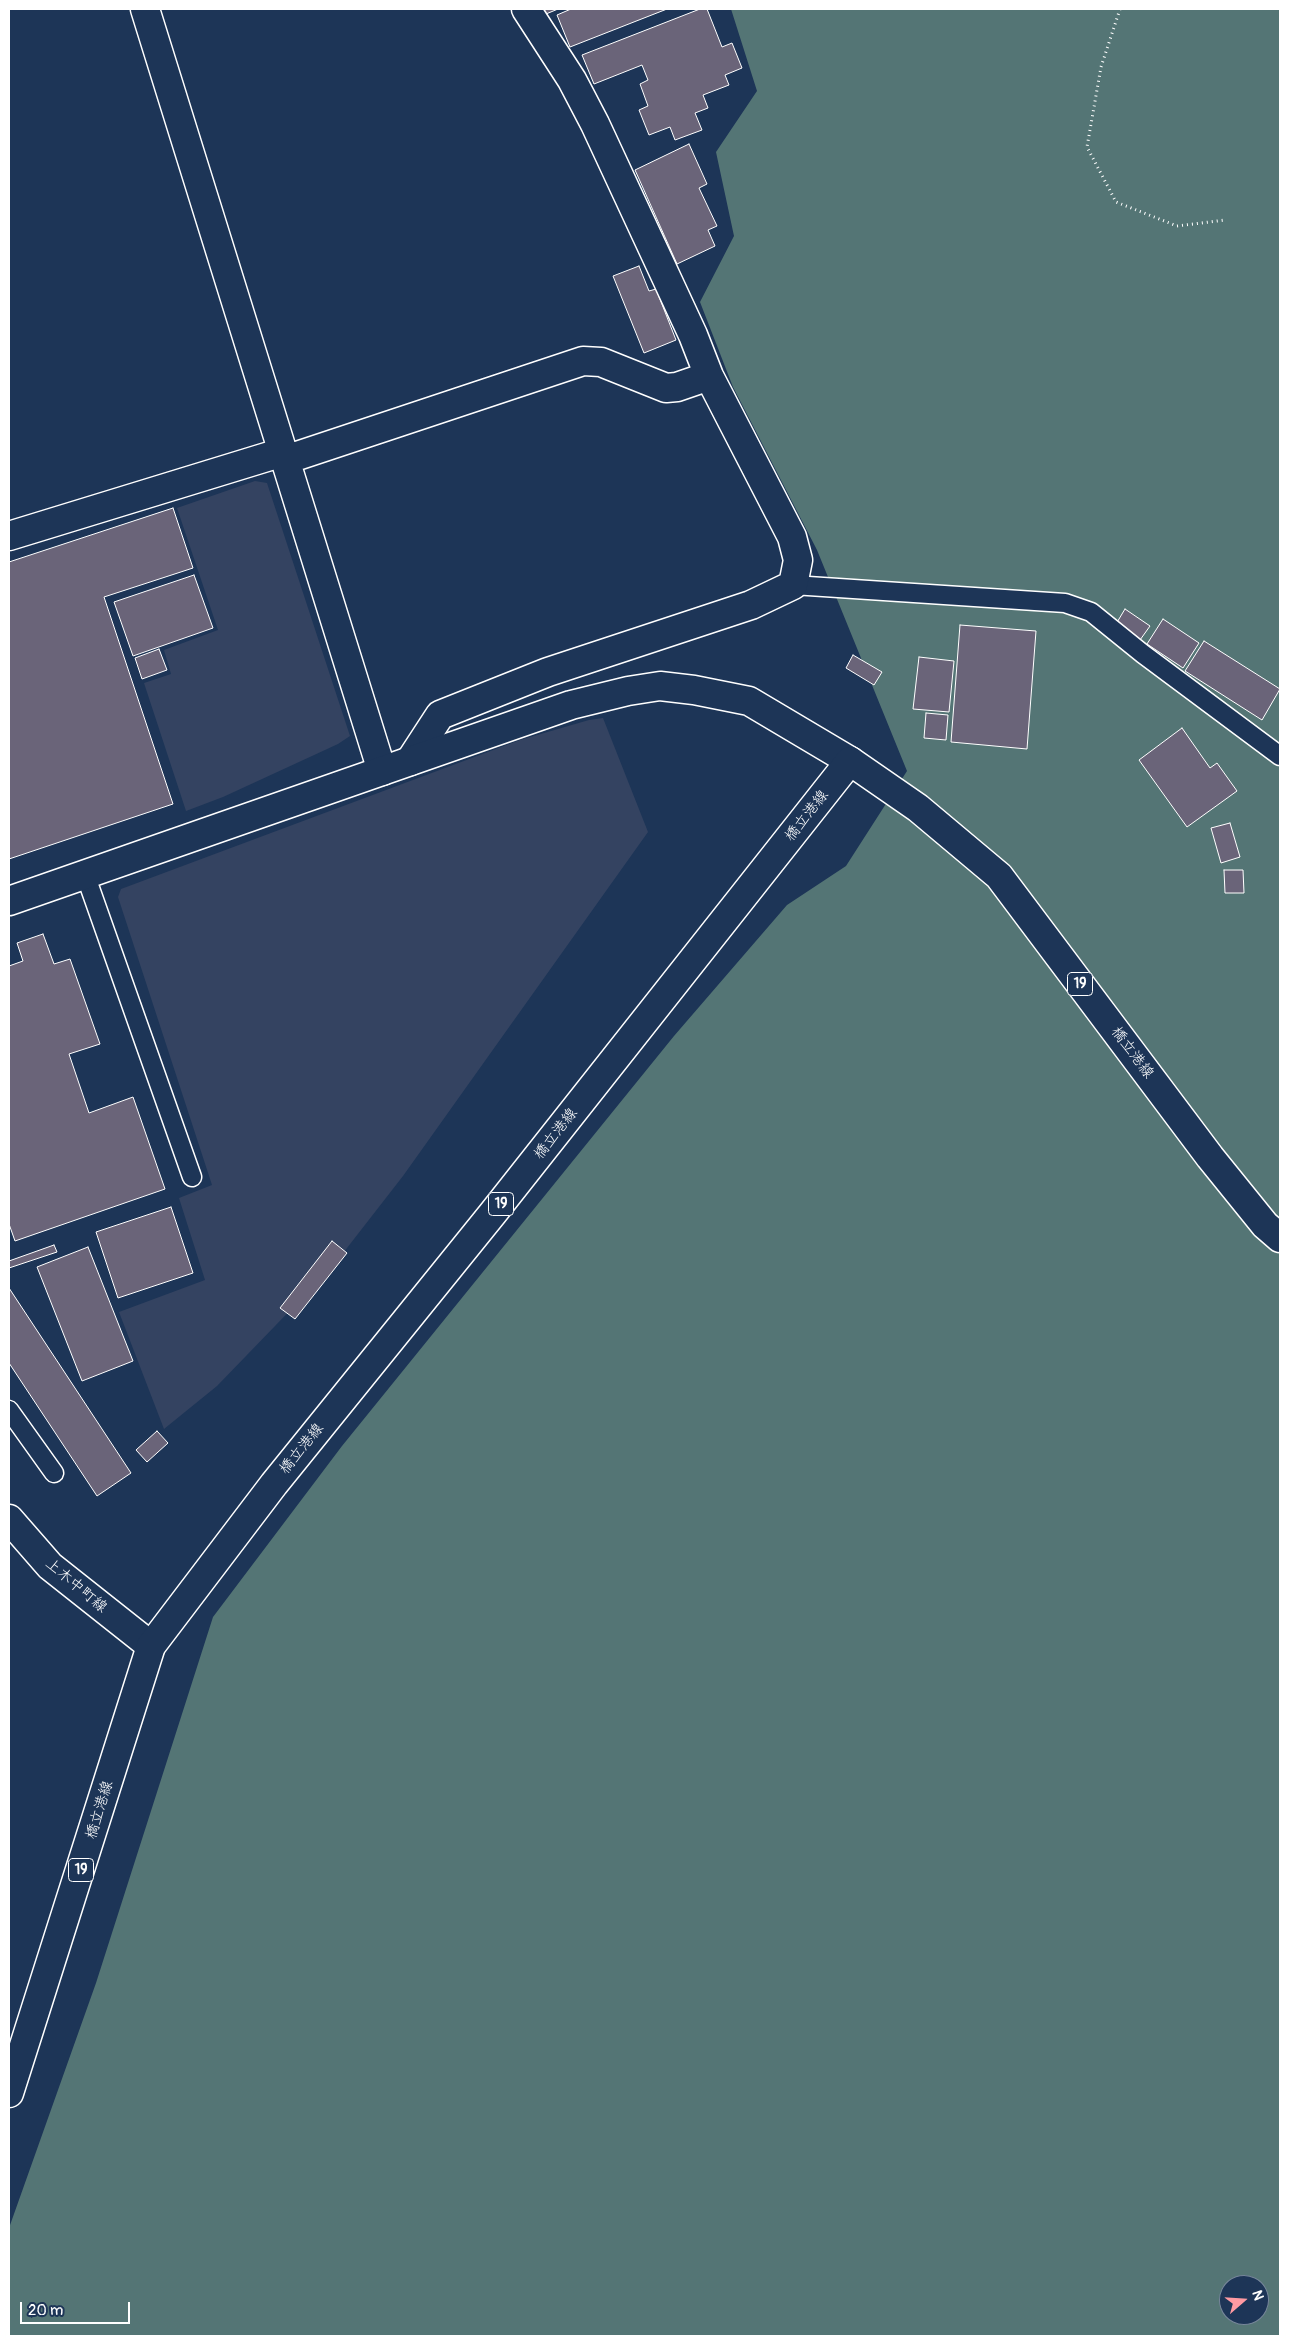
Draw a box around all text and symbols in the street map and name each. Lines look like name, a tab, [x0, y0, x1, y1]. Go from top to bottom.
street label: 橋立港線	[781, 787, 833, 845]
road number: 19	[1068, 972, 1092, 996]
street label: 橋立港線	[1107, 1024, 1157, 1082]
street label: 橋立港線	[530, 1105, 582, 1163]
road number: 19	[488, 1192, 514, 1216]
street label: 橋立港線	[276, 1420, 328, 1478]
street label: 上木中町線	[41, 1555, 111, 1617]
street label: 橋立港線	[83, 1779, 117, 1841]
road number: 19	[68, 1858, 94, 1882]
north arrow	[1219, 2275, 1269, 2325]
text: N	[1248, 2288, 1267, 2303]
scale bar	[22, 2292, 132, 2324]
text: 20 m	[28, 2301, 63, 2320]

